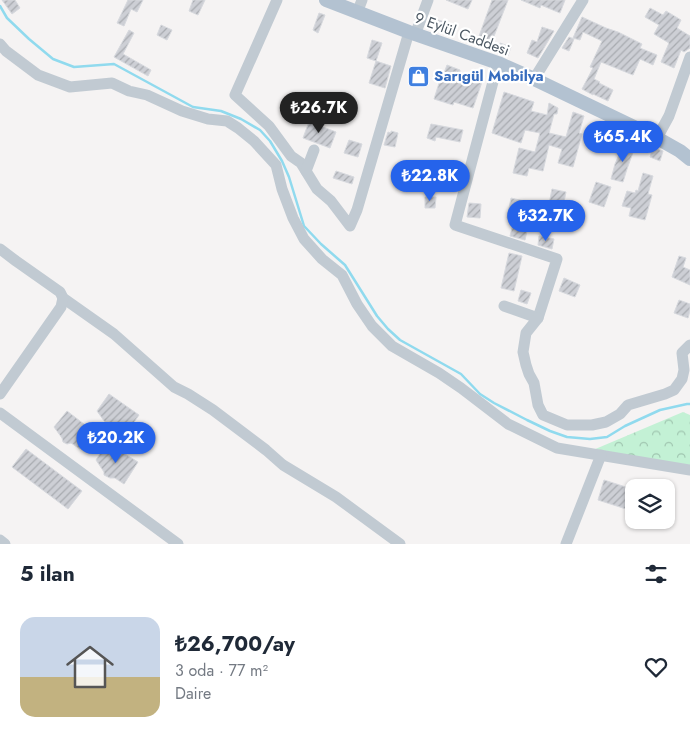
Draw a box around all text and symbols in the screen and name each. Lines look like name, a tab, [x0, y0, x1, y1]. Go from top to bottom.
street label: 9 Eylül Caddesi	[411, 7, 513, 61]
shop icon: Sarıgül Mobilya	[406, 64, 430, 88]
place label: Sarıgül Mobilya	[434, 65, 544, 87]
pin: ₺26.7K	[278, 92, 360, 134]
text: ₺26.7K	[291, 96, 347, 119]
pin: ₺65.4K	[582, 120, 664, 163]
text: ₺65.4K	[594, 125, 652, 148]
pin: ₺22.8K	[389, 160, 471, 202]
text: ₺22.8K	[402, 164, 458, 187]
pin: ₺32.7K	[505, 200, 587, 242]
text: ₺32.7K	[518, 204, 574, 227]
pin: ₺20.2K	[75, 422, 157, 464]
text: ₺20.2K	[87, 426, 145, 449]
map controls	[625, 479, 675, 529]
button: layers	[625, 479, 675, 529]
text: 5 ilan	[20, 559, 75, 589]
icon: filters	[642, 560, 670, 588]
text: ₺26,700/ay	[175, 629, 295, 659]
icon: home	[60, 637, 120, 697]
icon: heart	[642, 653, 670, 681]
text: 3 oda · 77 m²	[175, 659, 268, 682]
text: Daire	[175, 682, 211, 705]

